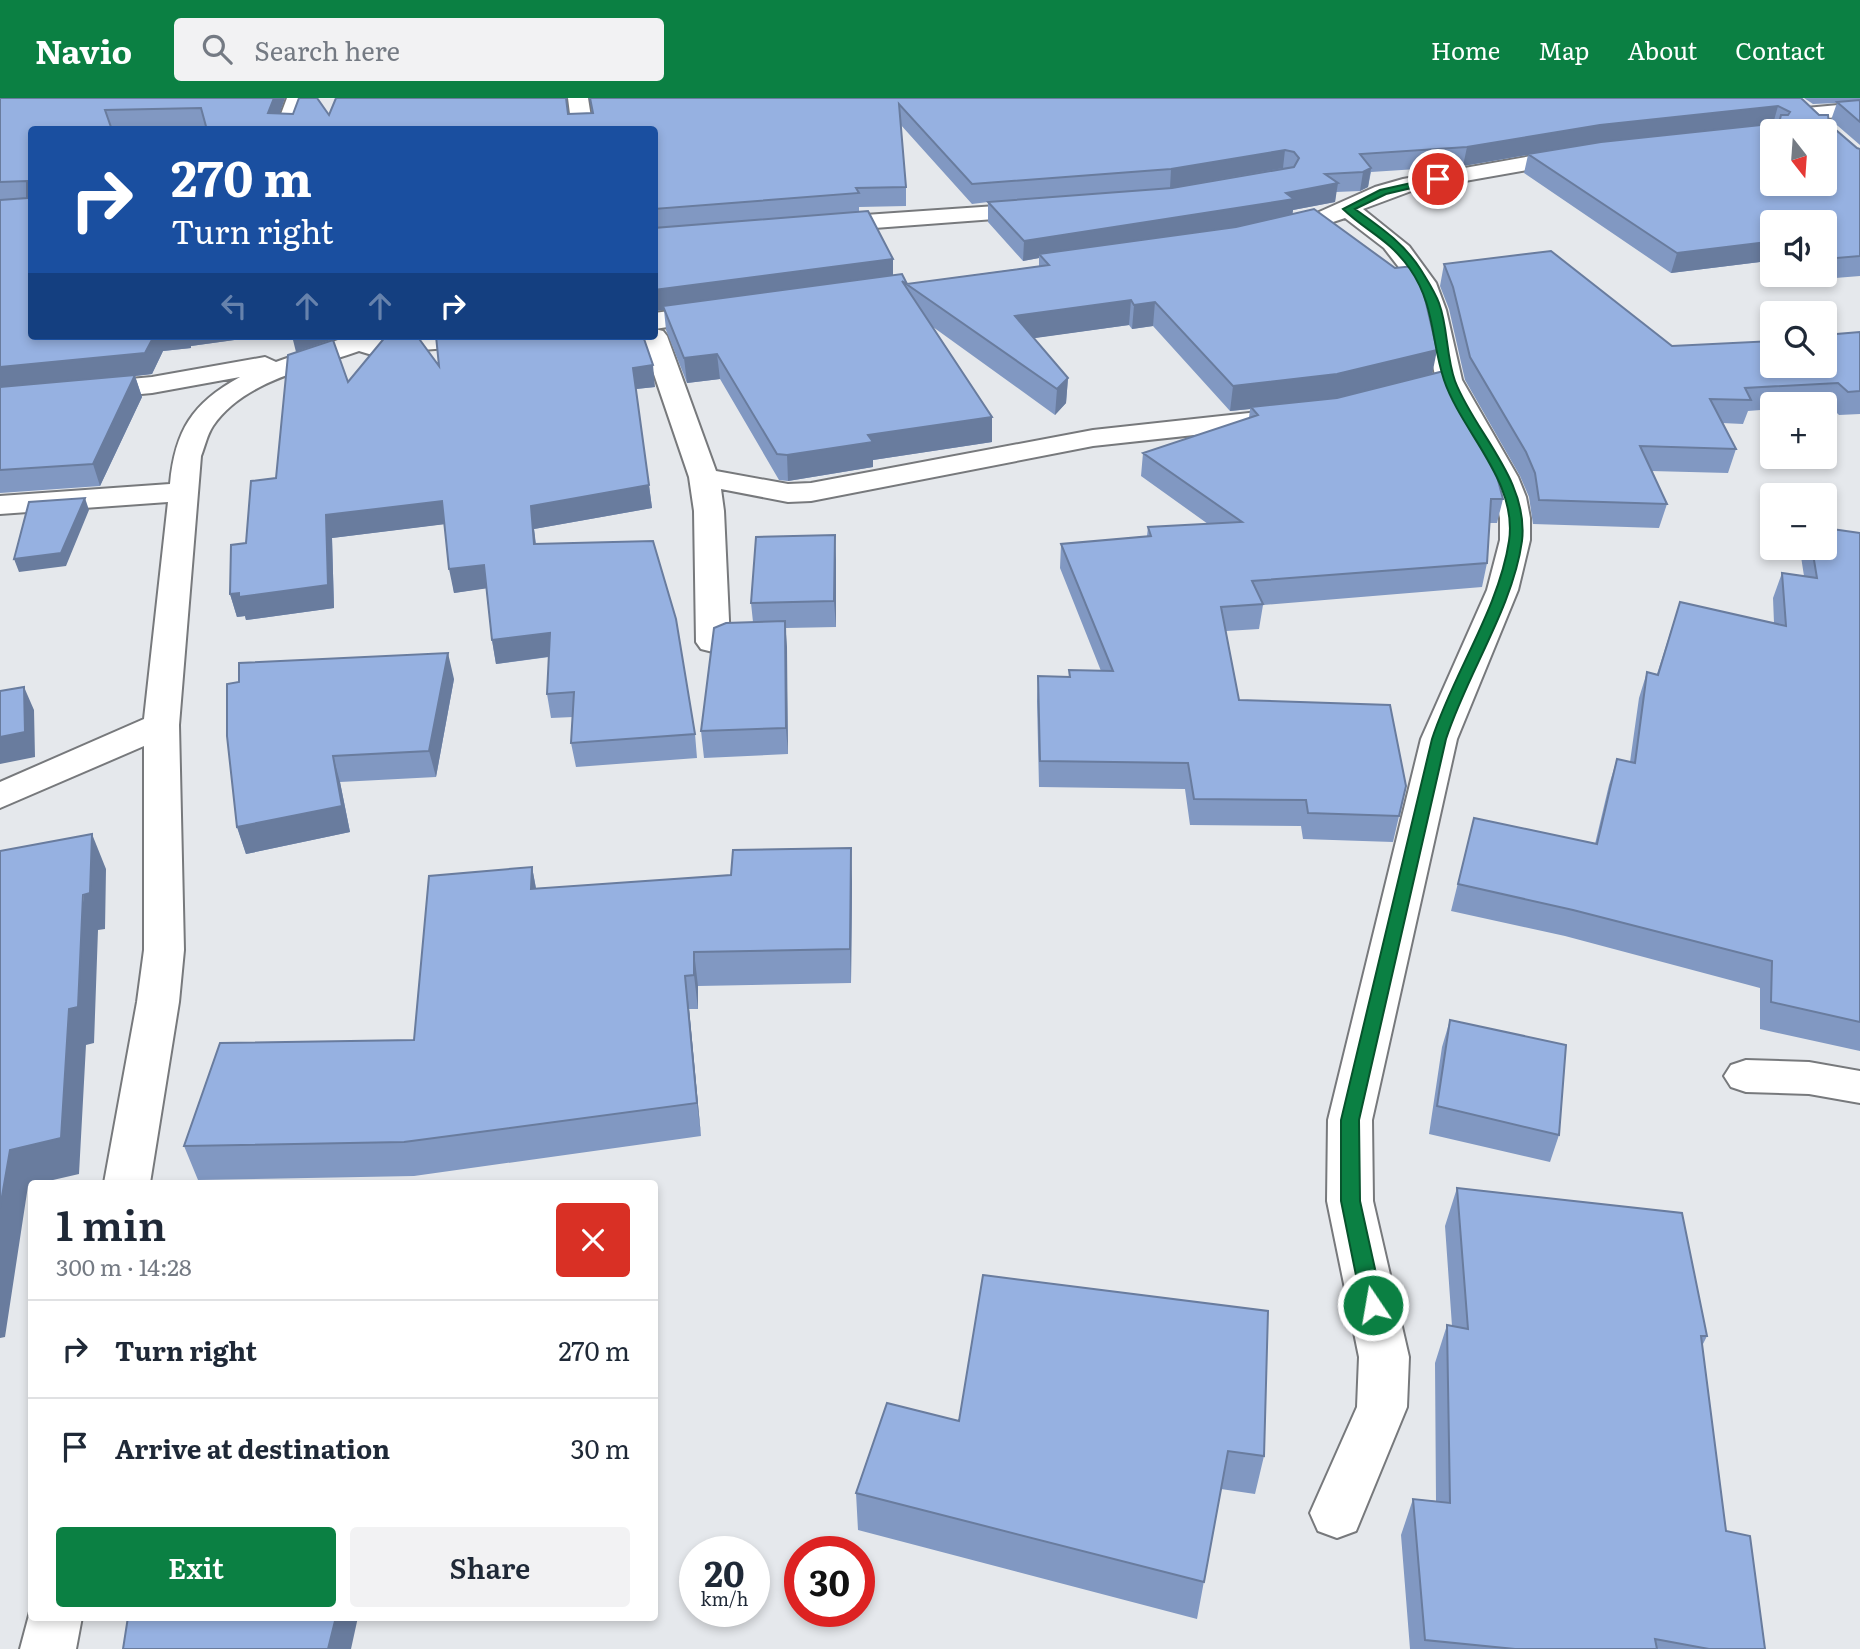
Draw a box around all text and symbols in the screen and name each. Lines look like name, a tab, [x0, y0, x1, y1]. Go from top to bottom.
search box	[174, 18, 664, 81]
text: Navio	[35, 25, 132, 74]
icon: search	[198, 30, 236, 68]
text: Search here	[254, 30, 400, 69]
text: Home	[1431, 32, 1500, 67]
text: Map	[1538, 32, 1589, 67]
text: About	[1627, 32, 1697, 67]
text: Contact	[1735, 32, 1825, 67]
north arrow	[1760, 119, 1838, 196]
map controls	[1760, 119, 1837, 560]
text: 270 m	[171, 139, 312, 212]
pin	[1408, 149, 1468, 209]
icon: right	[56, 154, 147, 245]
icon: arrive	[1419, 160, 1457, 198]
text: Turn right	[171, 206, 333, 254]
button: sound	[1760, 210, 1837, 287]
icon: left	[215, 287, 253, 325]
icon: ahead	[288, 287, 326, 325]
icon: ahead	[361, 287, 399, 325]
icon: right	[434, 287, 472, 325]
button: search	[1760, 301, 1837, 378]
button: +	[1760, 392, 1837, 469]
button: −	[1760, 483, 1837, 560]
text: 1 min	[56, 1192, 166, 1254]
button: close	[556, 1203, 630, 1277]
text: 300 m · 14:28	[56, 1249, 192, 1283]
position arrow	[1336, 1268, 1410, 1342]
icon: right	[56, 1330, 94, 1368]
text: Turn right	[115, 1330, 257, 1369]
text: 270 m	[558, 1330, 630, 1369]
icon: arrive	[56, 1428, 94, 1466]
text: Arrive at destination	[115, 1428, 390, 1467]
text: 30 m	[570, 1428, 630, 1467]
button: Exit	[56, 1527, 336, 1607]
button: Share	[350, 1527, 630, 1607]
speed limit sign: 30	[784, 1536, 875, 1627]
text: 20	[704, 1546, 745, 1598]
text: km/h	[701, 1585, 748, 1612]

